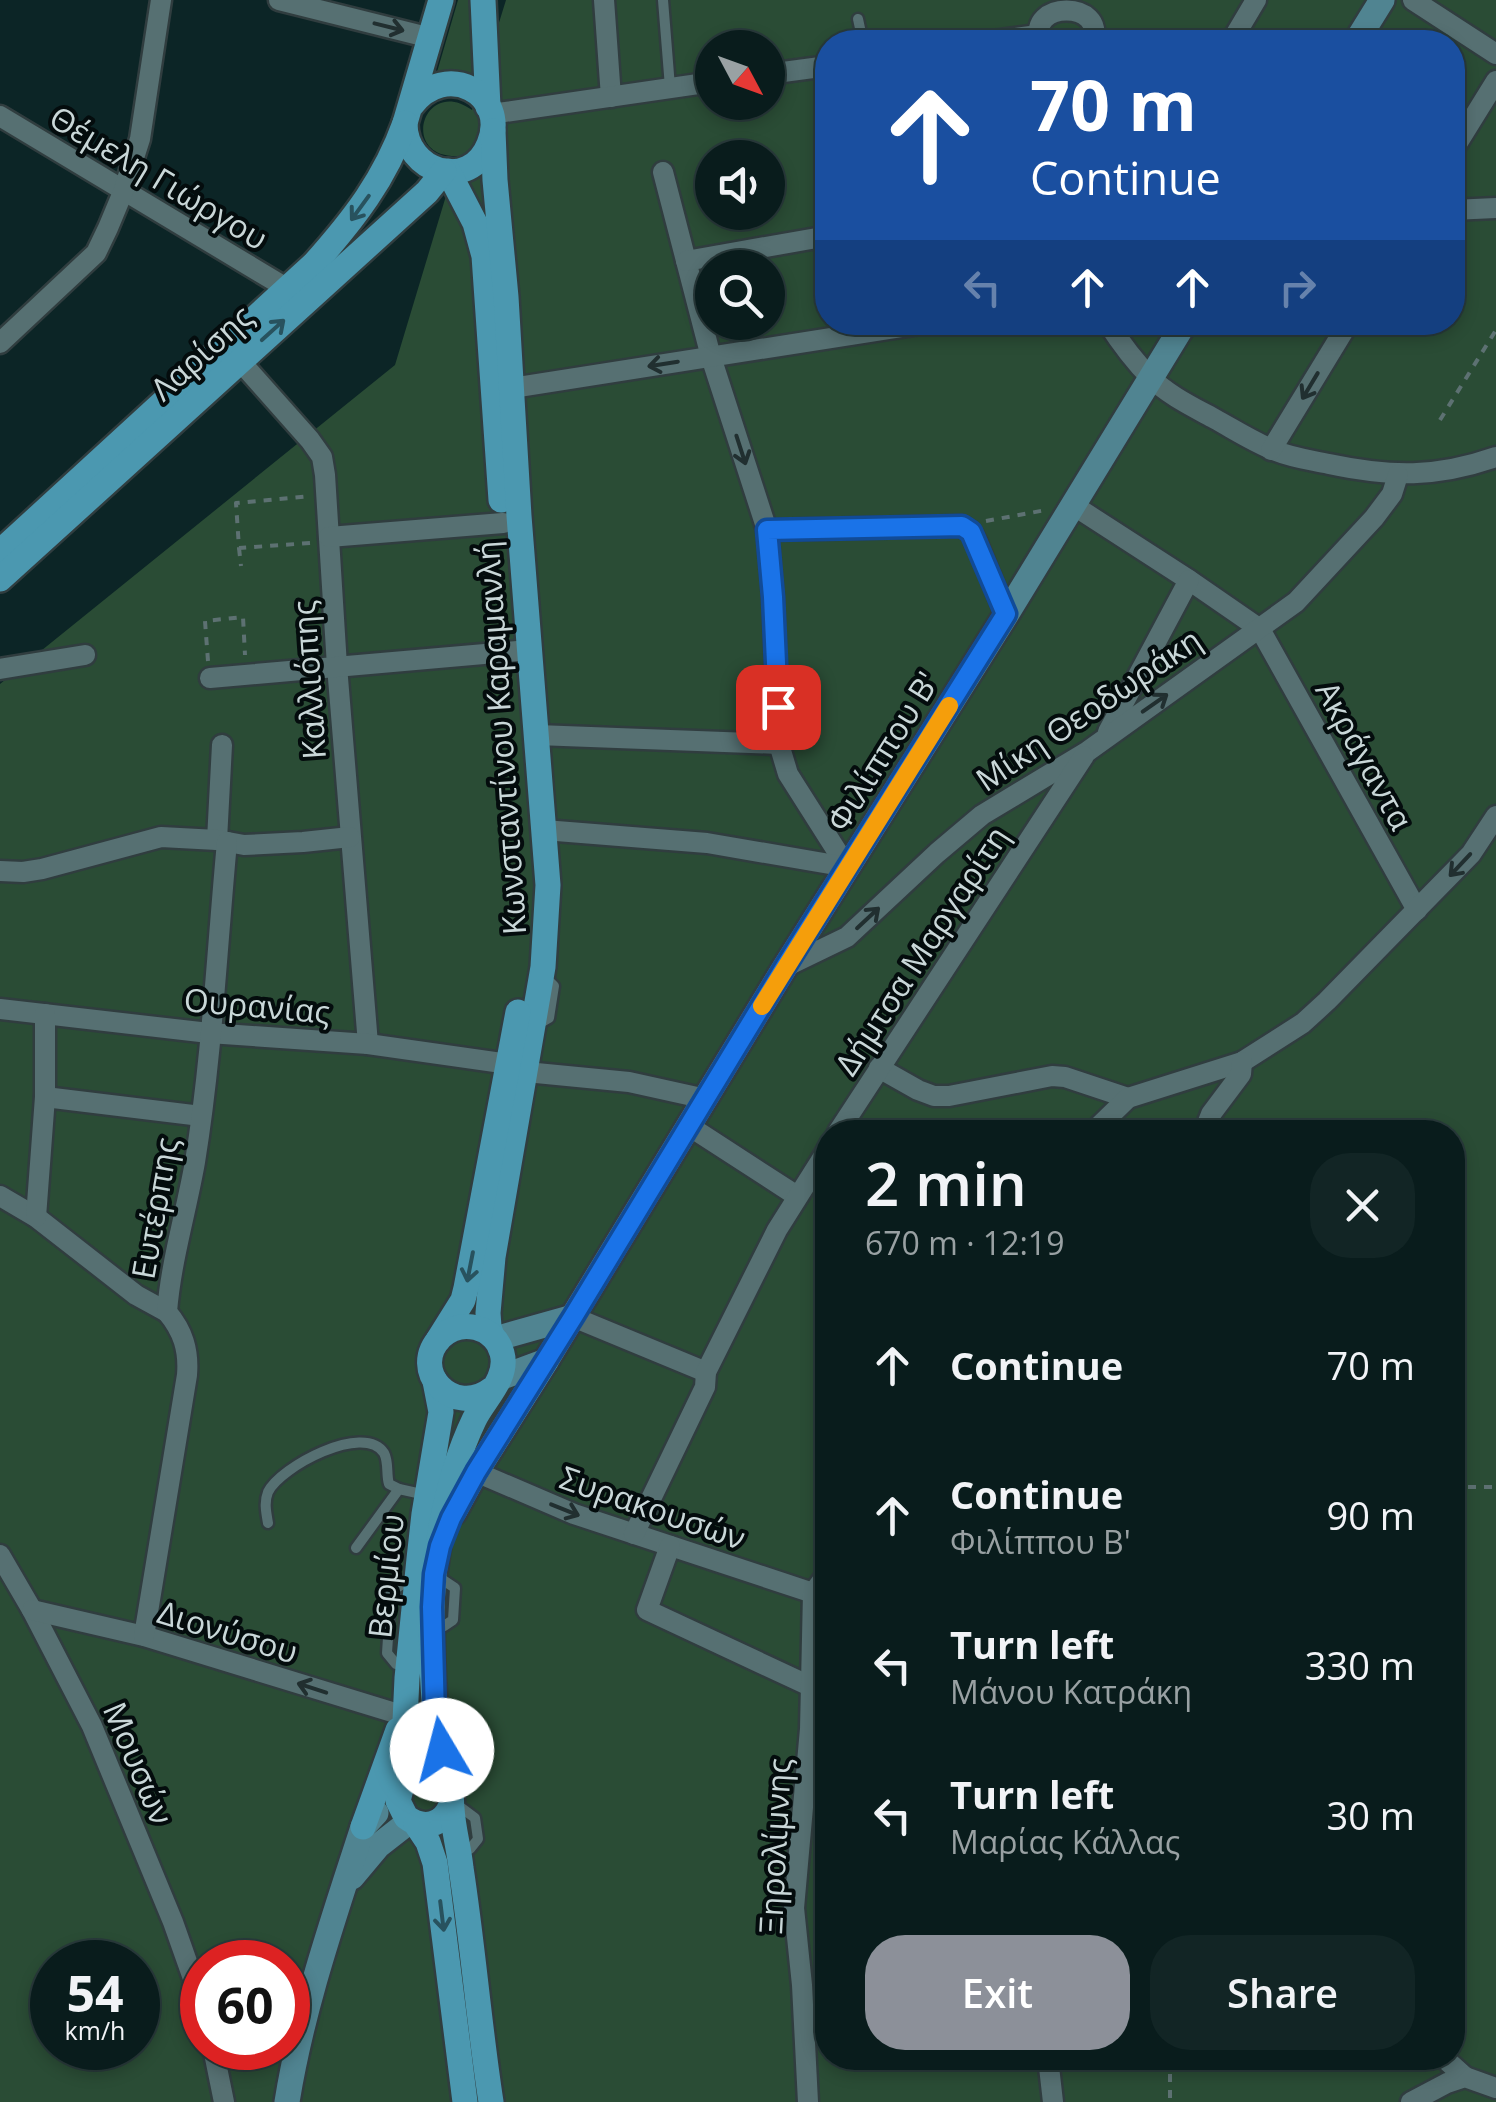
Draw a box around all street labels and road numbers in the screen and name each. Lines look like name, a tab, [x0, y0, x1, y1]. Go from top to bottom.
street label: Θέμελη Γιώργου	[42, 95, 276, 259]
street label: Λαρίσης	[141, 295, 261, 409]
street label: Κωνσταντίνου Καραμανλή	[465, 540, 535, 936]
street label: Καλλιόπης	[281, 599, 335, 761]
street label: Μίκη Θεοδωράκη	[967, 618, 1209, 800]
street label: Φιλίππου Β'	[816, 663, 948, 839]
street label: Ακράγαντα	[1307, 673, 1424, 837]
street label: Δήμτσα Μαργαρίτη	[824, 817, 1018, 1083]
street label: Ουρανίας	[182, 977, 332, 1033]
street label: Ευτέρπης	[120, 1134, 188, 1282]
street label: Συρακουσών	[554, 1455, 752, 1559]
street label: Βερμίου	[357, 1512, 413, 1640]
street label: Διονύσου	[153, 1589, 303, 1673]
street label: Μουσών	[94, 1695, 184, 1831]
street label: Ξηρολίμνης	[748, 1757, 800, 1935]

